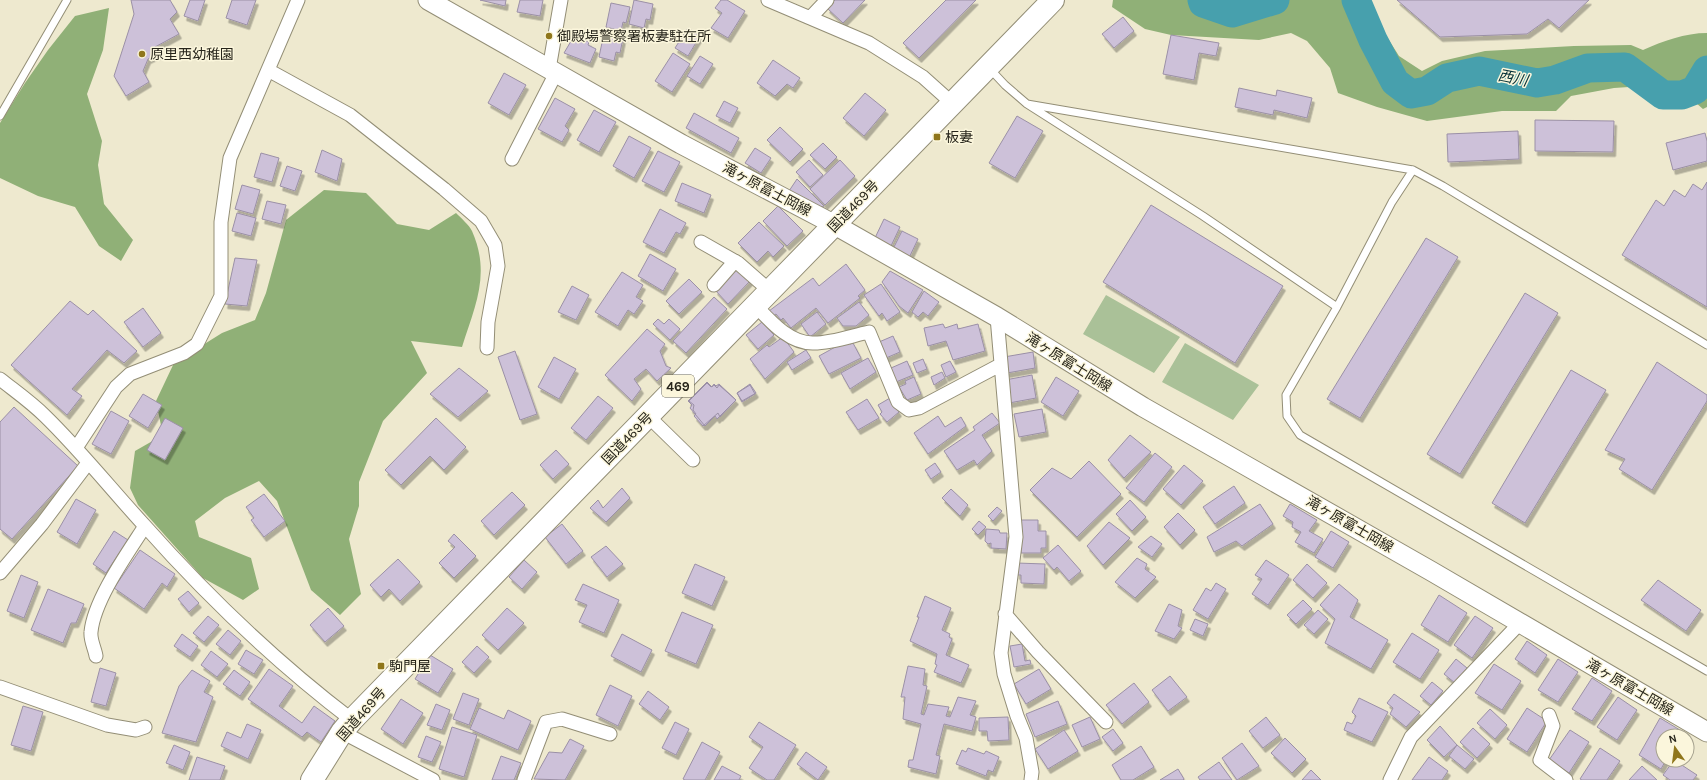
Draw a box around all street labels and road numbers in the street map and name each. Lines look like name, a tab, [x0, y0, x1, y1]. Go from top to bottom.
street label: 滝ヶ原富士岡線	[720, 159, 814, 220]
street label: 国道469号	[824, 177, 882, 236]
street label: 滝ヶ原富士岡線	[1023, 329, 1115, 396]
road number: 469	[662, 375, 694, 397]
street label: 国道469号	[598, 409, 656, 468]
street label: 滝ヶ原富士岡線	[1303, 493, 1396, 556]
street label: 滝ヶ原富士岡線	[1583, 656, 1676, 719]
street label: 国道469号	[333, 684, 389, 745]

